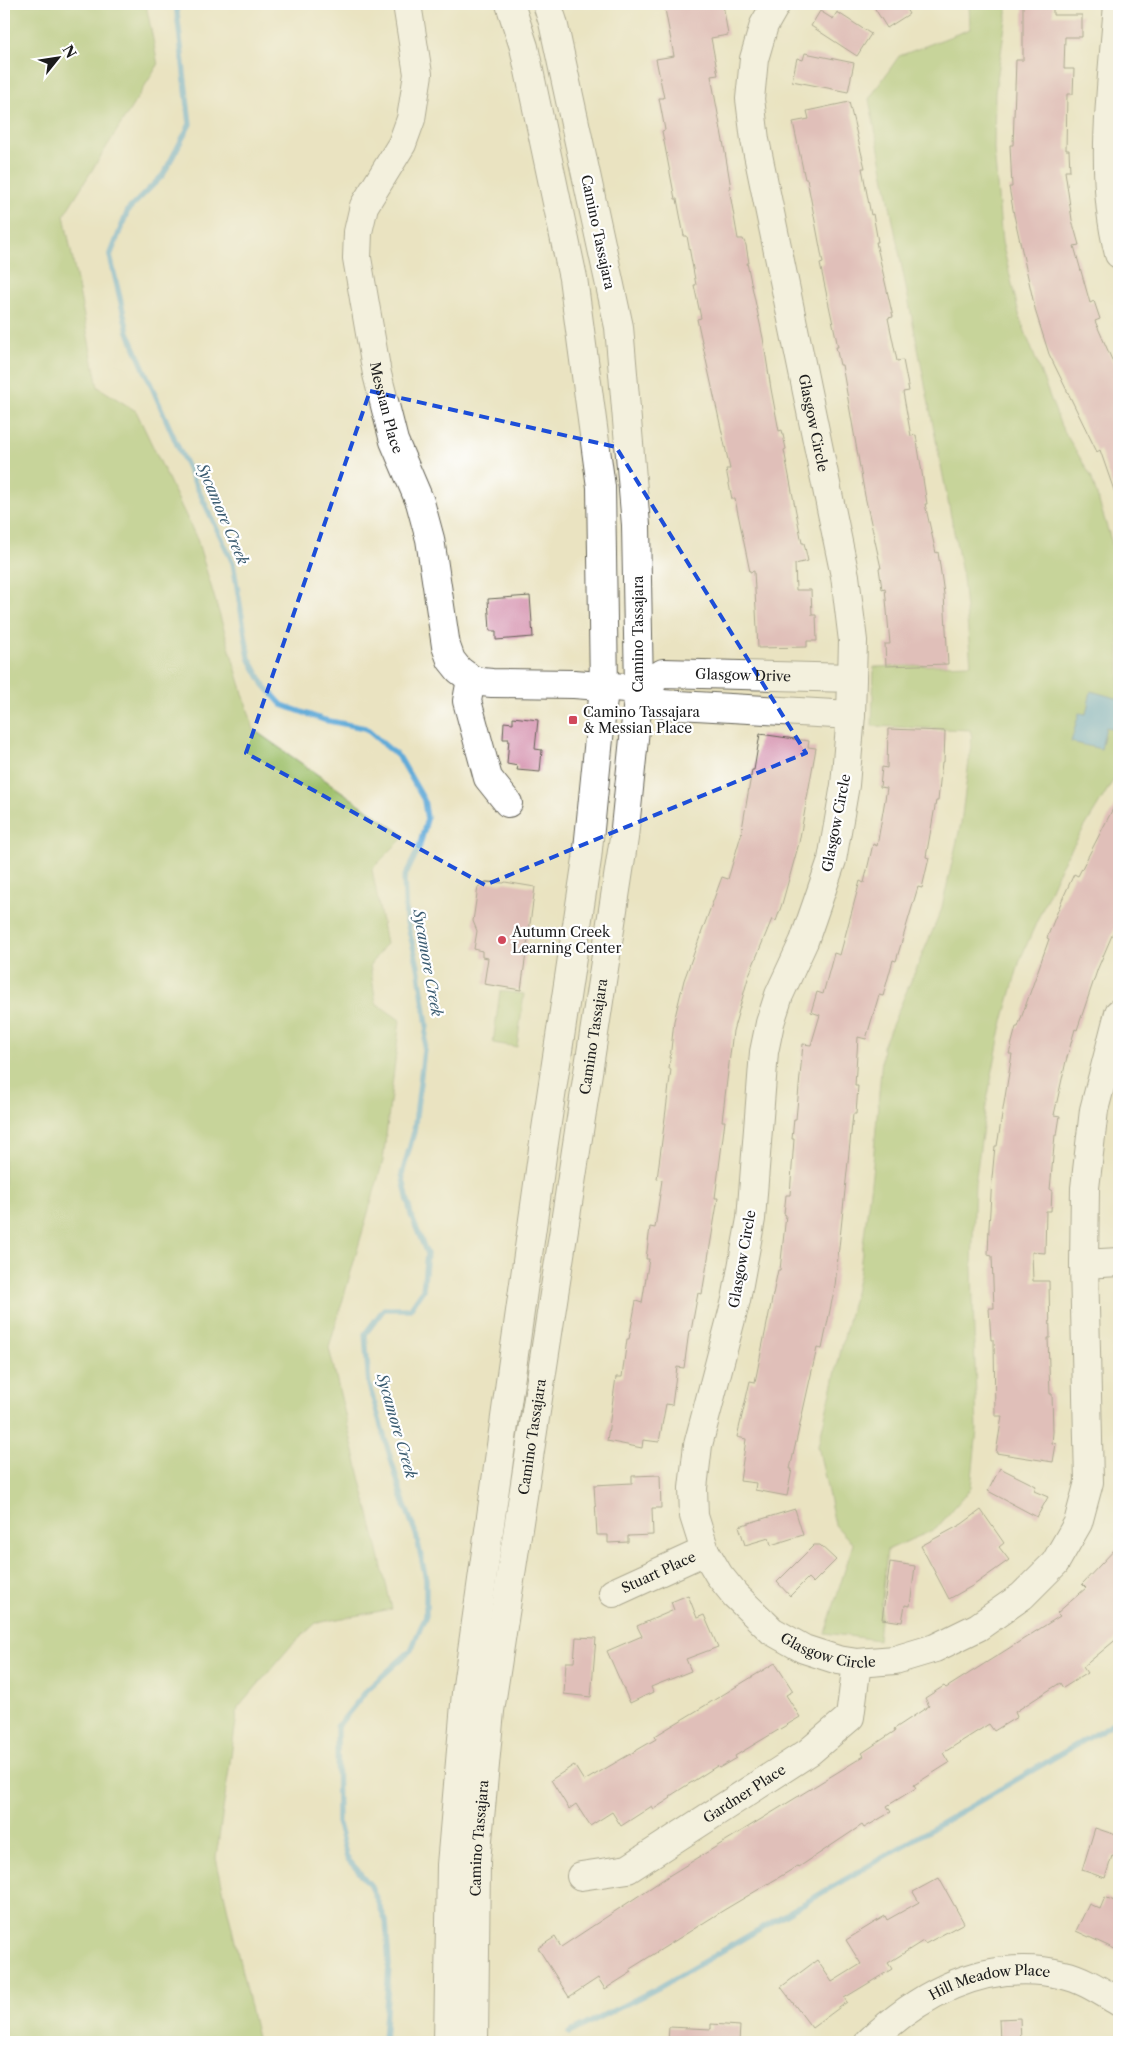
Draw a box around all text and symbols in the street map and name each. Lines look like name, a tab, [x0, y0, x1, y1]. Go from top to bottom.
north arrow	[32, 32, 82, 82]
text: N	[58, 42, 80, 61]
street label: Camino Tassajara	[577, 173, 619, 292]
street label: Messian Place	[366, 361, 407, 456]
street label: Glasgow Circle	[795, 372, 832, 474]
water label: Sycamore Creek	[193, 460, 253, 568]
street label: Camino Tassajara	[629, 575, 647, 692]
street label: Glasgow Drive	[695, 665, 791, 685]
place label: Camino Tassajara & Messian Place	[583, 703, 700, 737]
marker: Camino Tassajara & Messian Place	[567, 714, 579, 726]
street label: Glasgow Circle	[818, 772, 854, 874]
water label: Sycamore Creek	[409, 907, 447, 1018]
place label: Autumn Creek Learning Center	[511, 923, 621, 957]
marker: Autumn Creek Learning Center	[496, 934, 508, 946]
street label: Camino Tassajara	[576, 977, 611, 1096]
street label: Glasgow Circle	[725, 1208, 760, 1310]
water label: Sycamore Creek	[373, 1370, 421, 1481]
street label: Camino Tassajara	[514, 1377, 550, 1496]
street label: Stuart Place	[618, 1547, 699, 1597]
street label: Glasgow Circle	[777, 1629, 877, 1672]
street label: Gardner Place	[700, 1760, 789, 1827]
street label: Camino Tassajara	[467, 1778, 493, 1897]
street label: Hill Meadow Place	[926, 1961, 1052, 2004]

